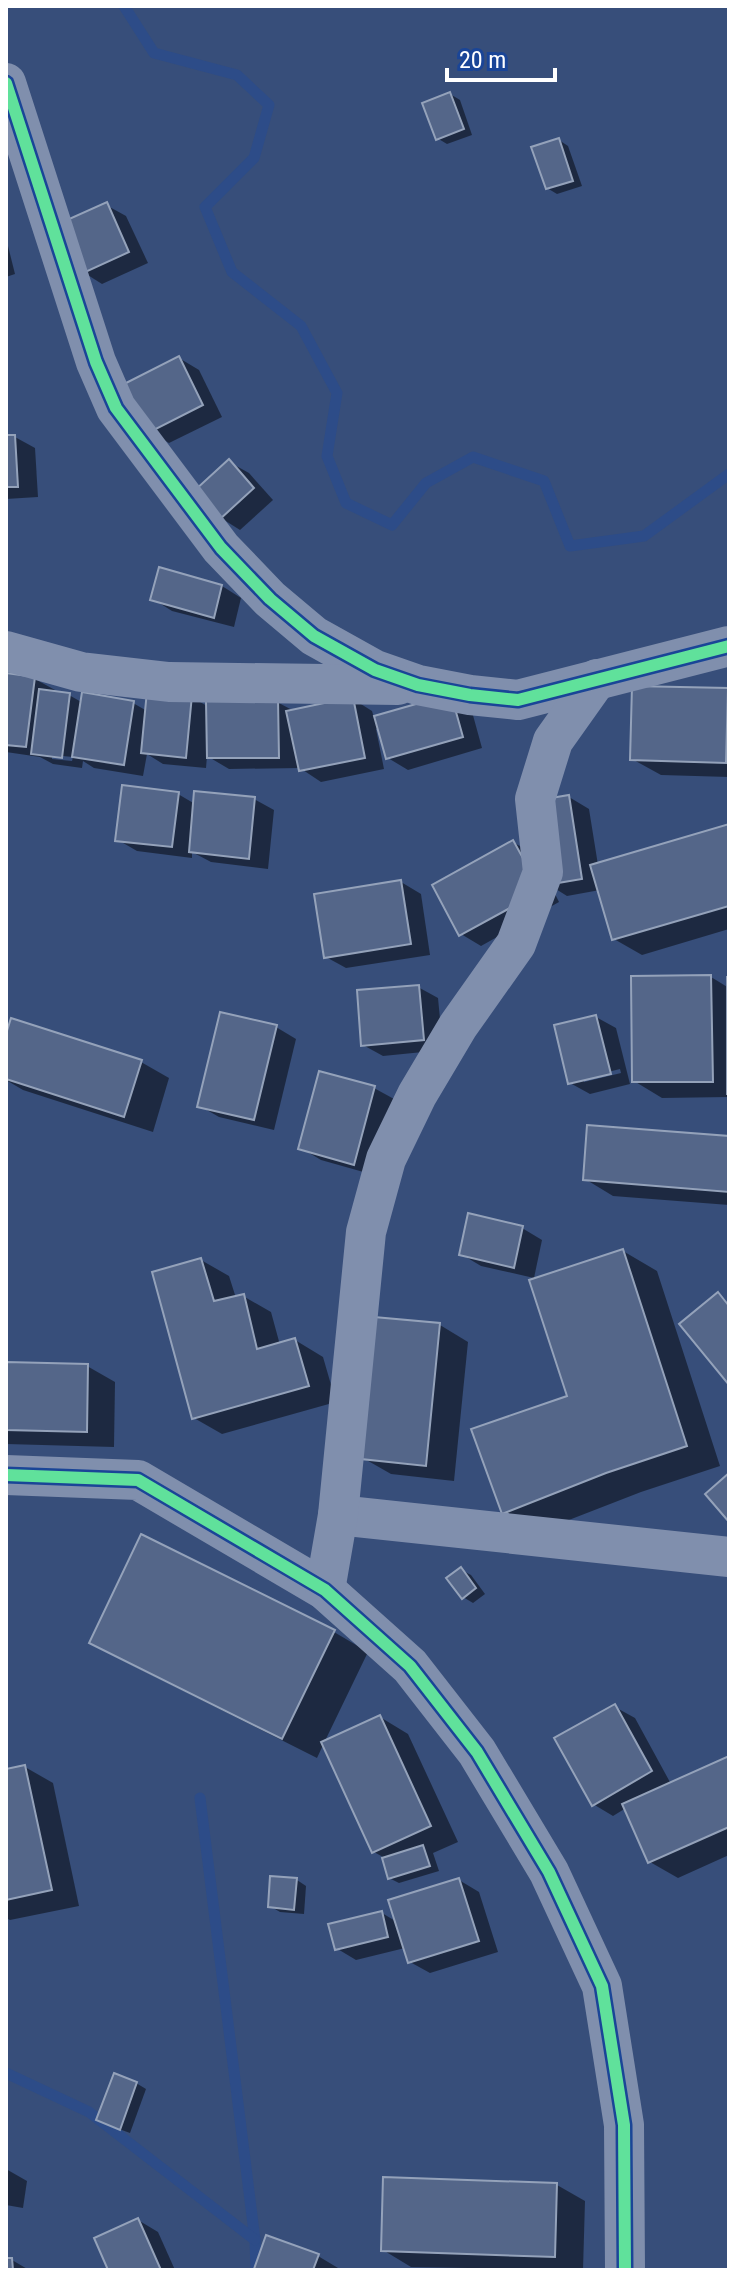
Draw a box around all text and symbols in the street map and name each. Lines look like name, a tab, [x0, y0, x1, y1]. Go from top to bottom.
scale bar	[447, 32, 555, 82]
text: 20 m	[459, 46, 506, 74]

